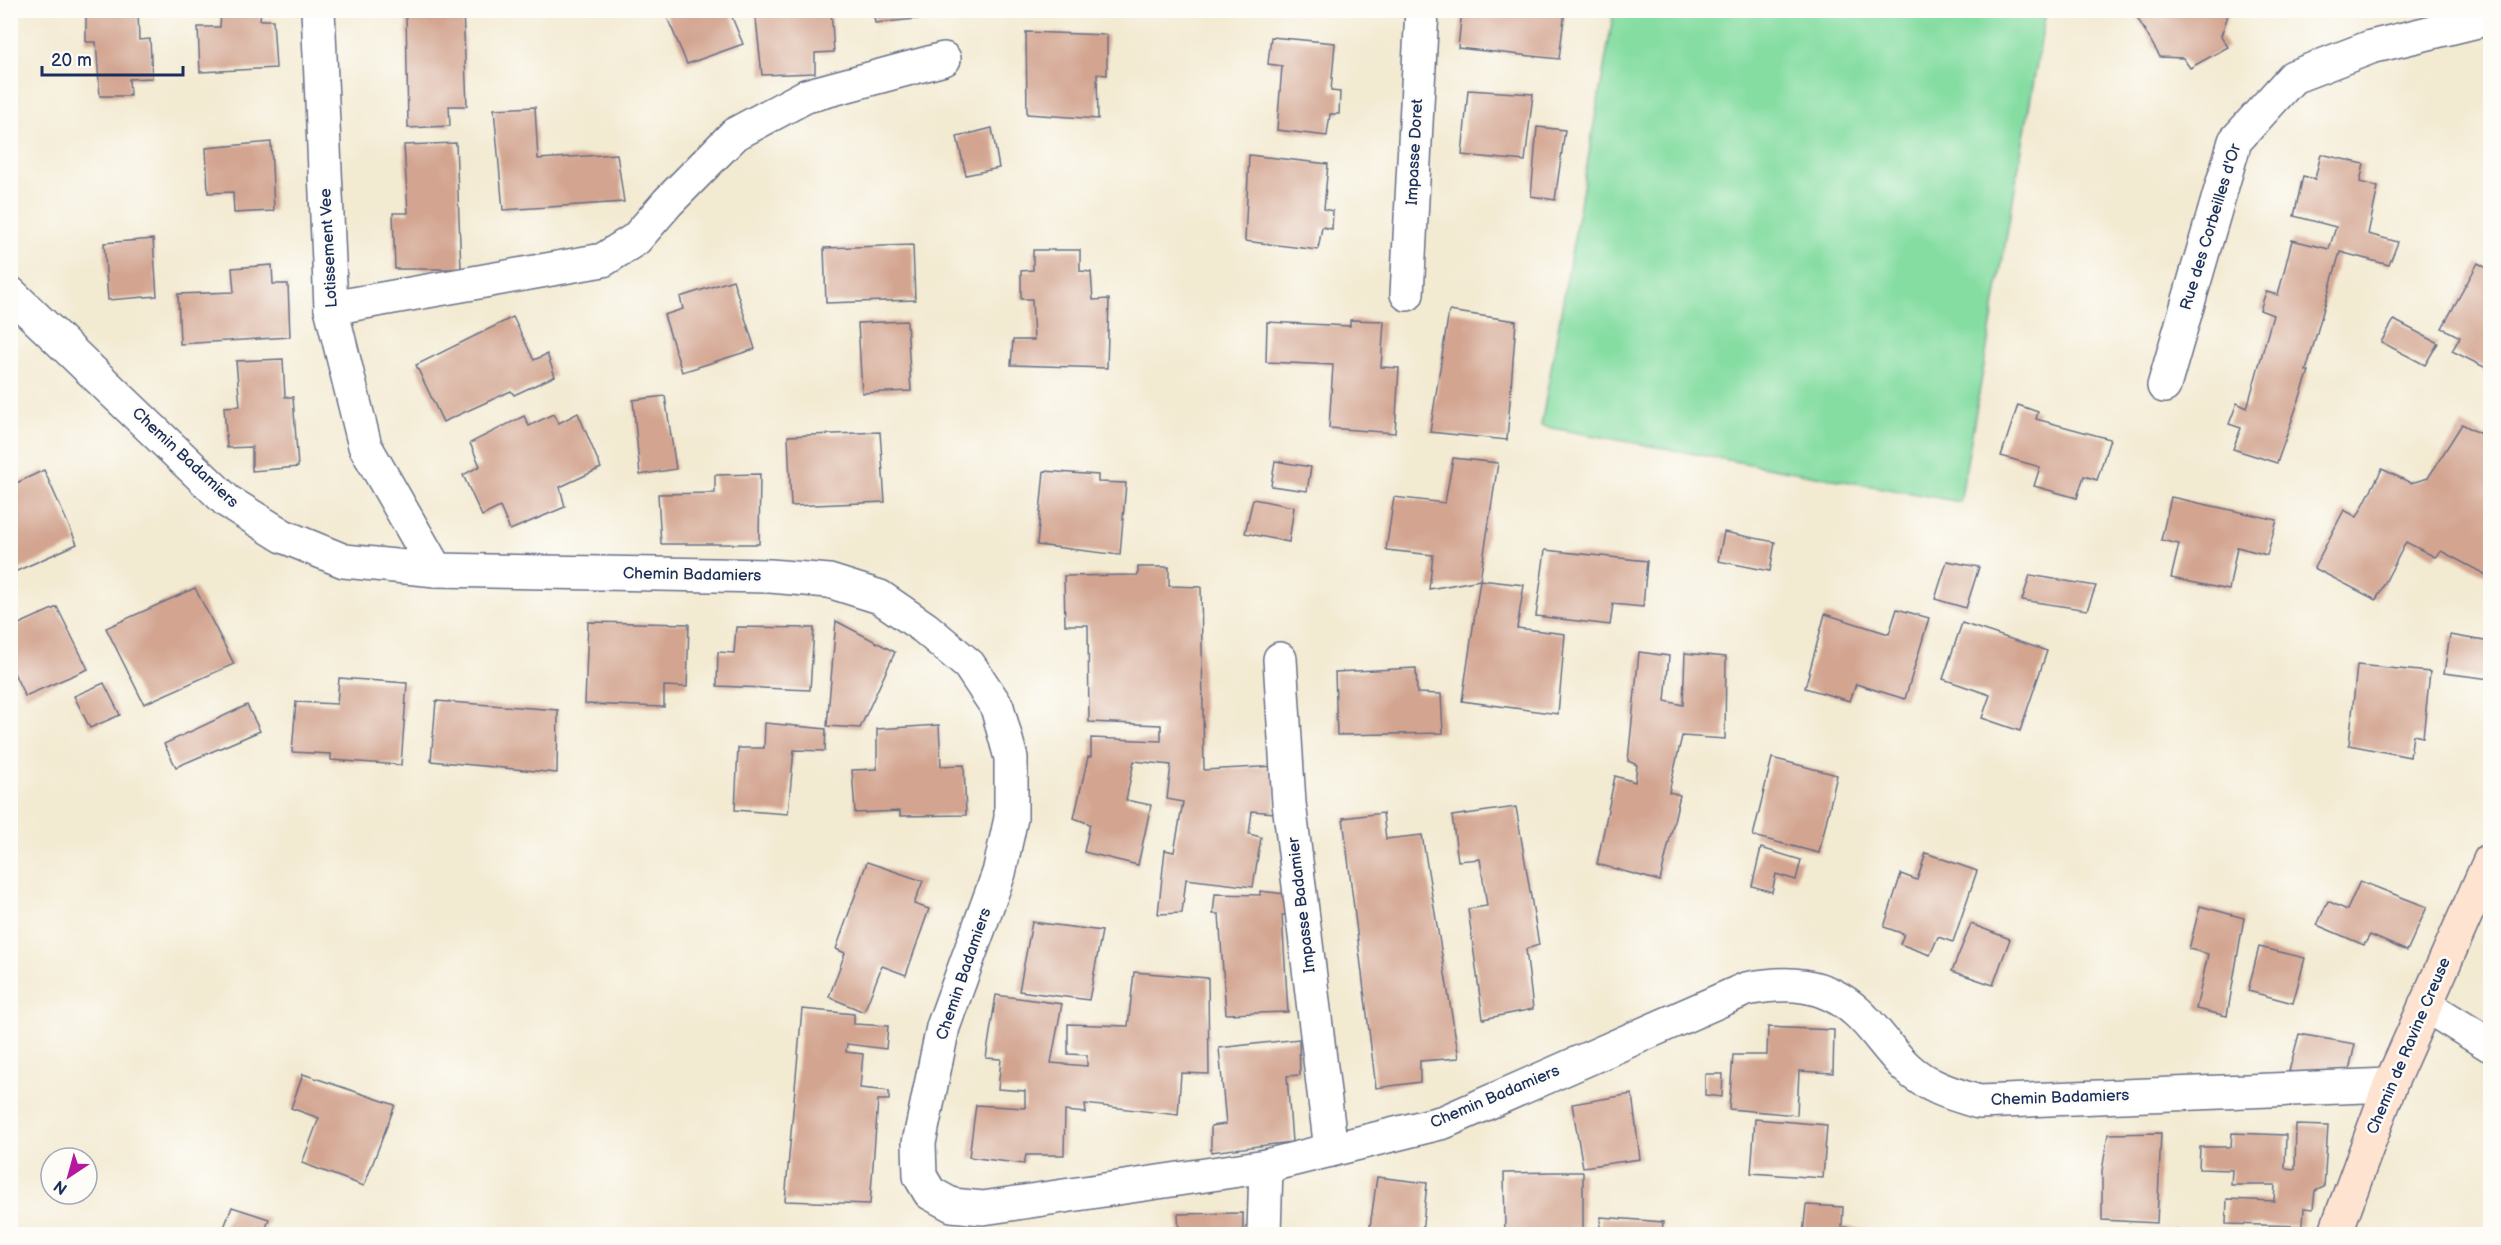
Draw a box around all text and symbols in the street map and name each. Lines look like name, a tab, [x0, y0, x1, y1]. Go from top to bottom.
scale bar	[42, 39, 183, 77]
text: 20 m	[51, 50, 92, 71]
street label: Impasse Doret	[1403, 98, 1427, 206]
street label: Rue des Corbeilles d'Or	[2177, 141, 2245, 312]
street label: Lotissement Vee	[316, 187, 342, 308]
street label: Chemin Badamiers	[128, 404, 242, 512]
street label: Chemin Badamiers	[623, 564, 761, 586]
street label: Impasse Badamier	[1284, 836, 1320, 974]
street label: Chemin Badamiers	[932, 905, 996, 1043]
street label: Chemin de Ravine Creuse	[2363, 954, 2455, 1137]
street label: Chemin Badamiers	[1428, 1061, 1562, 1133]
street label: Chemin Badamiers	[1990, 1086, 2130, 1110]
north arrow	[39, 1146, 99, 1206]
text: N	[51, 1176, 72, 1198]

